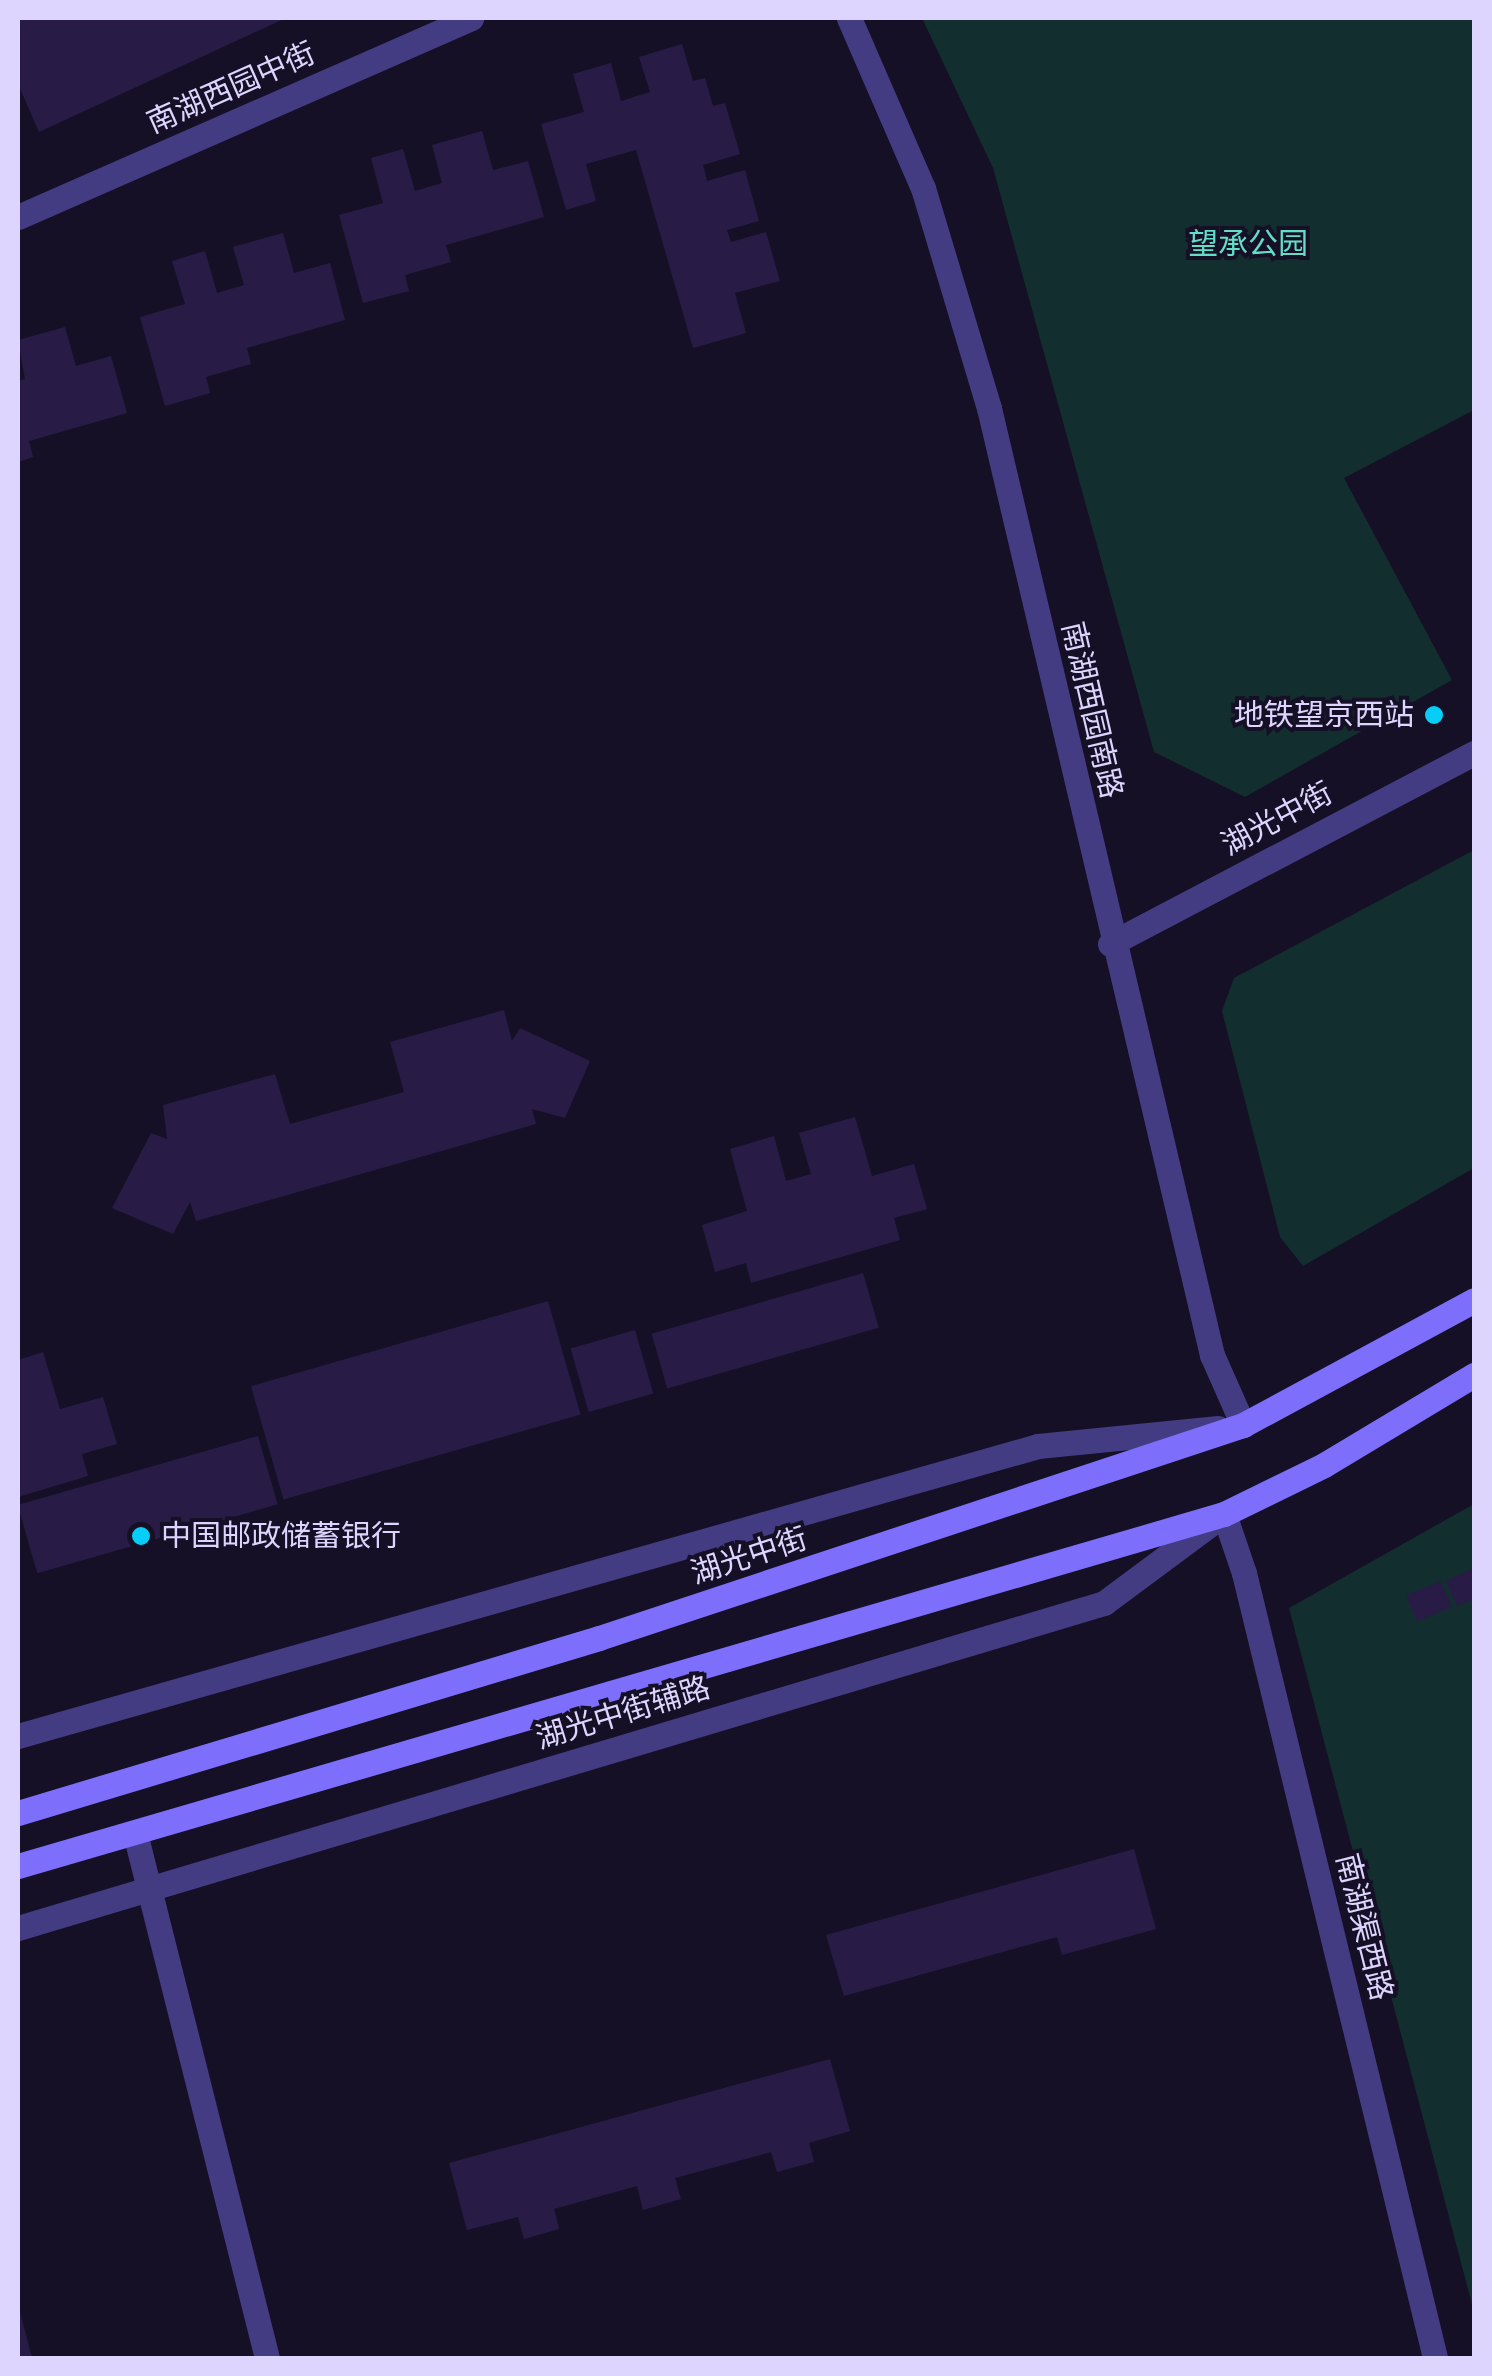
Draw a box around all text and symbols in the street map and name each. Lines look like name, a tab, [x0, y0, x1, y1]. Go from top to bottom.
street label: 南湖西园中街	[141, 35, 321, 141]
park label: 望承公园	[1188, 226, 1308, 262]
street label: 南湖西园南路	[1054, 618, 1130, 802]
place label: 地铁望京西站	[1234, 697, 1414, 733]
marker: 地铁望京西站	[1423, 704, 1445, 726]
street label: 湖光中街	[1216, 775, 1338, 863]
place label: 中国邮政储蓄银行	[161, 1518, 401, 1554]
street label: 湖光中街	[686, 1520, 812, 1592]
marker: 中国邮政储蓄银行	[130, 1525, 152, 1547]
street label: 湖光中街辅路	[532, 1669, 714, 1757]
street label: 南湖渠西路	[1328, 1850, 1400, 2004]

